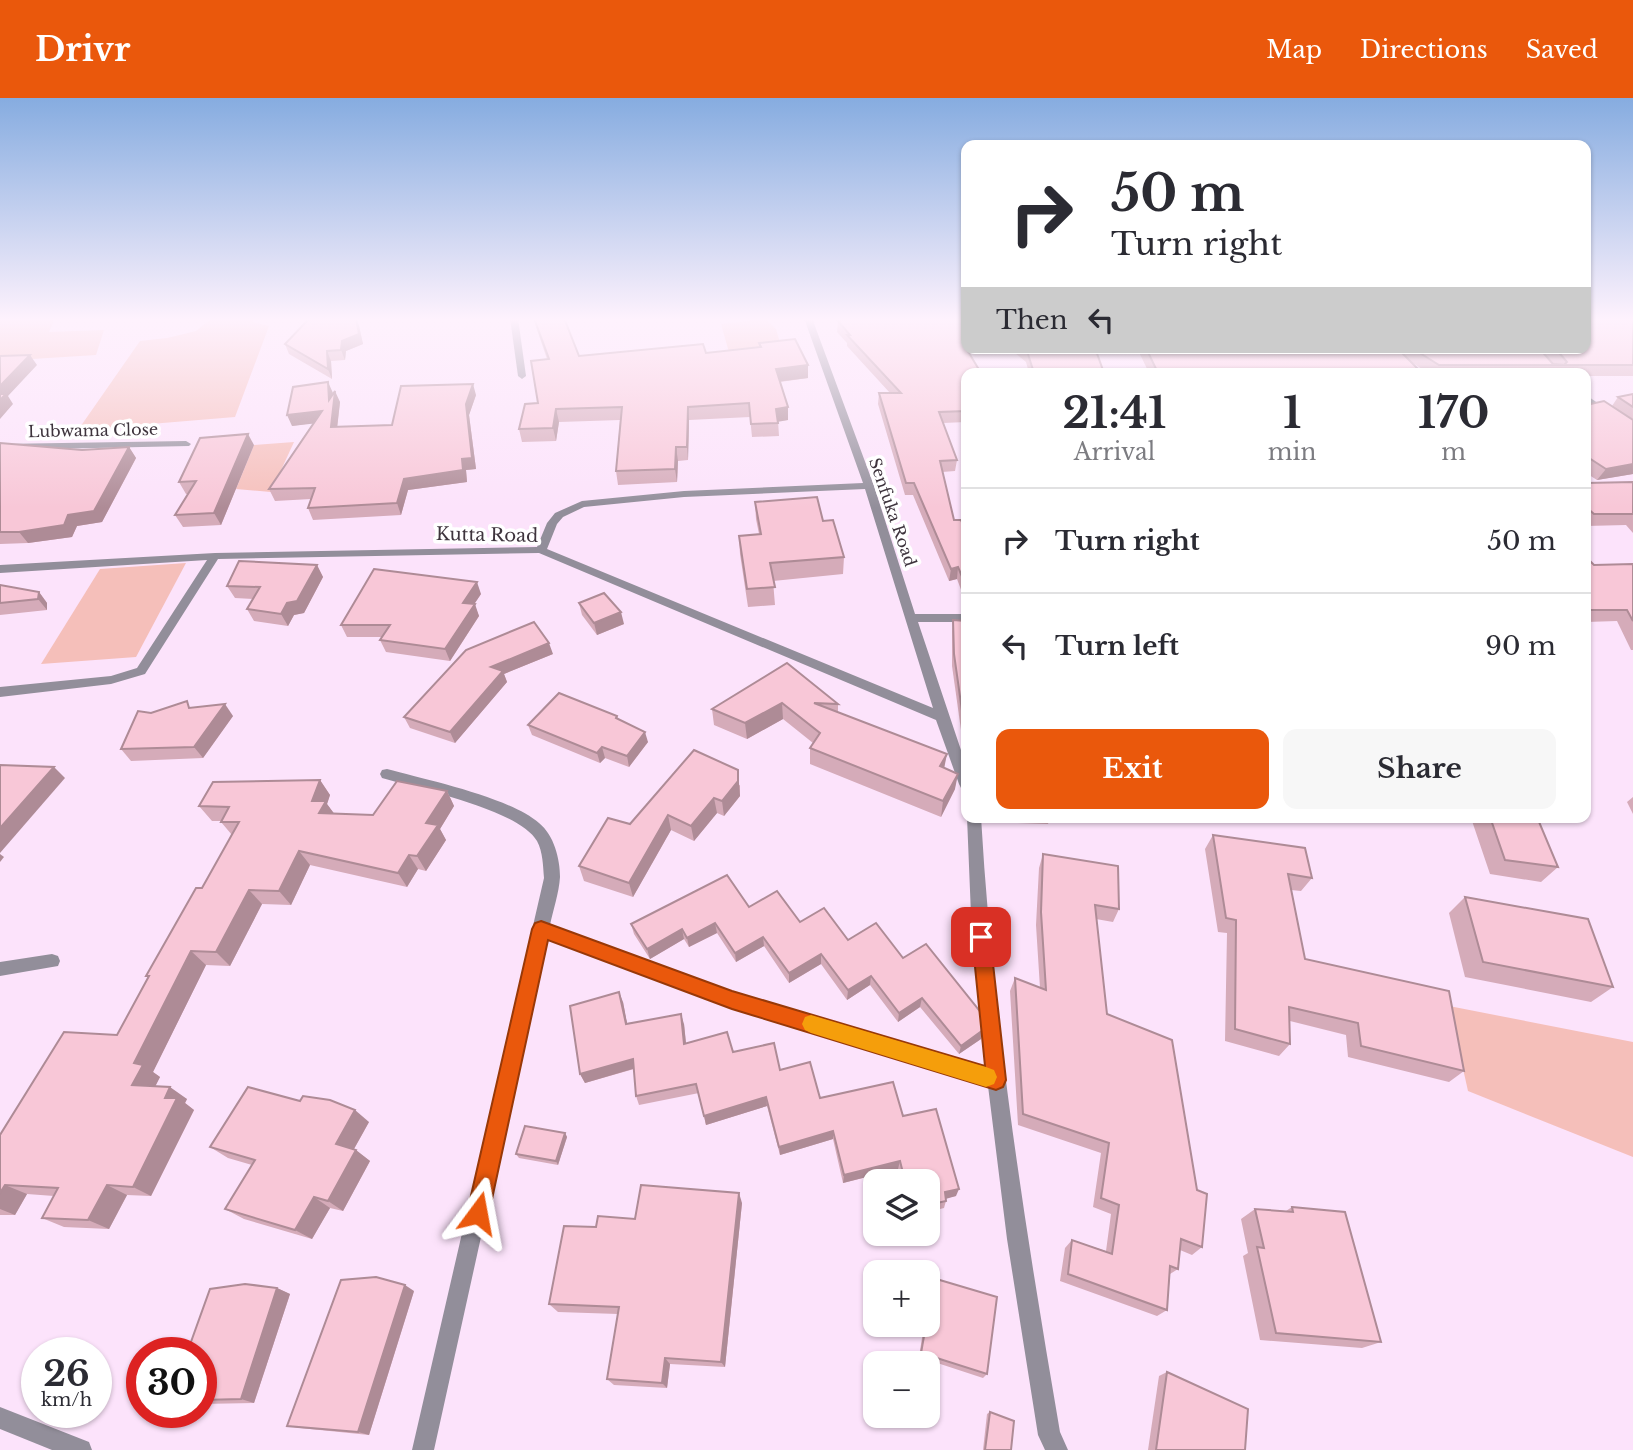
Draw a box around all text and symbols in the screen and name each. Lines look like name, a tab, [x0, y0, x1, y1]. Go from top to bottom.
text: Drivr	[35, 29, 130, 70]
text: Map	[1266, 35, 1322, 64]
text: Directions	[1360, 35, 1488, 64]
text: Saved	[1526, 35, 1598, 64]
text: 50 m	[1111, 163, 1244, 224]
icon: right	[996, 168, 1087, 259]
text: Turn right	[1111, 224, 1282, 264]
icon: left	[1082, 301, 1120, 339]
text: Then	[996, 304, 1068, 336]
text: 21:41	[1063, 387, 1166, 439]
text: 1	[1283, 387, 1301, 439]
text: 170	[1418, 387, 1489, 439]
street label: Lubwama Close	[28, 419, 158, 441]
text: Arrival	[1074, 438, 1155, 466]
text: min	[1268, 438, 1316, 466]
text: m	[1441, 438, 1466, 466]
street label: Senfuka Road	[865, 455, 921, 569]
icon: right	[996, 522, 1034, 560]
street label: Kutta Road	[436, 523, 538, 547]
text: Turn right	[1055, 525, 1200, 557]
text: 50 m	[1487, 525, 1556, 557]
icon: left	[996, 627, 1034, 665]
text: Turn left	[1055, 630, 1179, 662]
text: 90 m	[1485, 630, 1556, 662]
button: Exit	[996, 729, 1269, 809]
button: Share	[1283, 729, 1556, 809]
pin	[951, 907, 1011, 967]
icon: arrive	[962, 918, 1000, 956]
map controls	[863, 1169, 940, 1428]
button: layers	[863, 1169, 940, 1246]
position arrow	[441, 1176, 515, 1250]
button: +	[863, 1260, 940, 1337]
speed limit sign: 30	[126, 1337, 217, 1428]
button: −	[863, 1351, 940, 1428]
text: 26	[43, 1352, 90, 1395]
text: km/h	[41, 1389, 92, 1411]

